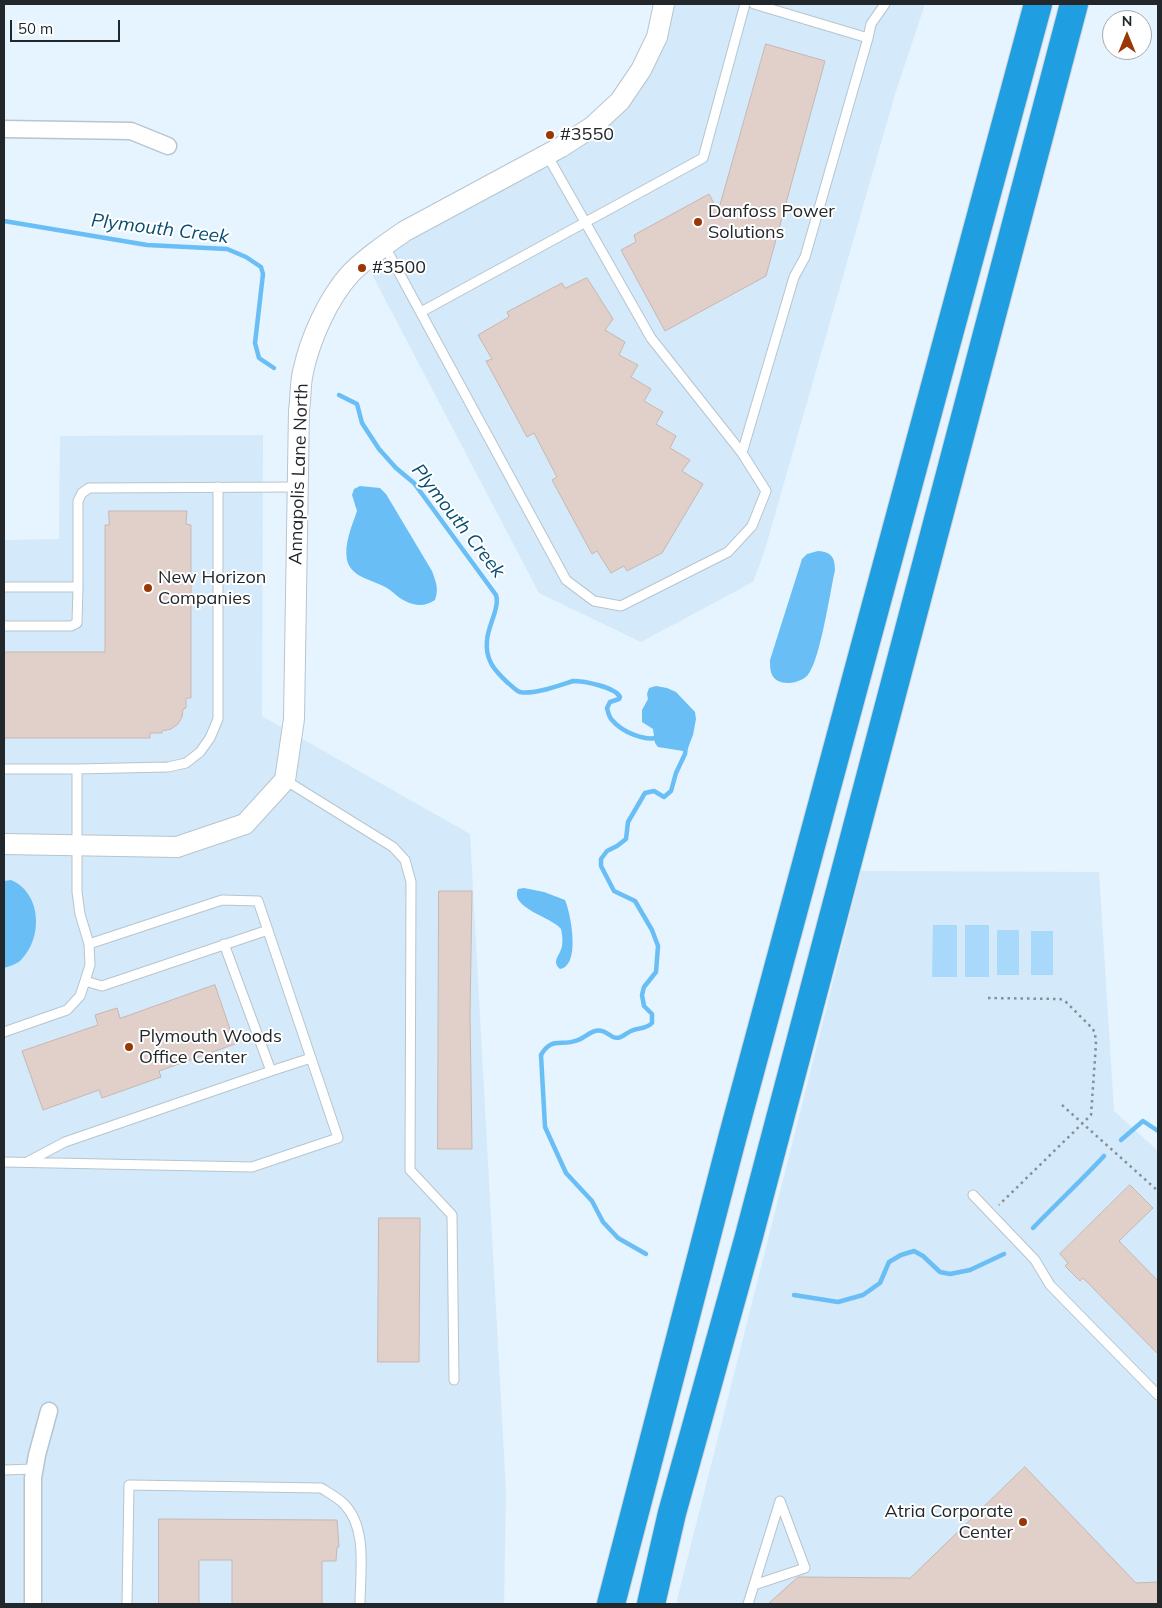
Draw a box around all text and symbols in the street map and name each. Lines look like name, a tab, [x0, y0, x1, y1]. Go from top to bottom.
scale bar	[12, 10, 122, 42]
north arrow	[1102, 10, 1152, 60]
text: N	[1122, 12, 1132, 30]
text: 50 m	[18, 19, 53, 38]
place label: #3550	[560, 124, 614, 146]
marker: #3550	[544, 129, 556, 141]
place label: Danfoss Power Solutions	[708, 201, 835, 243]
water label: Plymouth Creek	[90, 209, 230, 249]
marker: Danfoss Power Solutions	[692, 216, 704, 228]
place label: #3500	[372, 257, 426, 279]
marker: #3500	[356, 262, 368, 274]
street label: Annapolis Lane North	[285, 383, 313, 565]
water label: Plymouth Creek	[406, 459, 510, 583]
place label: New Horizon Companies	[158, 567, 266, 610]
marker: New Horizon Companies	[142, 582, 154, 594]
place label: Plymouth Woods Office Center	[139, 1026, 282, 1068]
marker: Plymouth Woods Office Center	[123, 1041, 135, 1053]
place label: Atria Corporate Center	[885, 1501, 1013, 1544]
marker: Atria Corporate Center	[1017, 1516, 1029, 1528]

